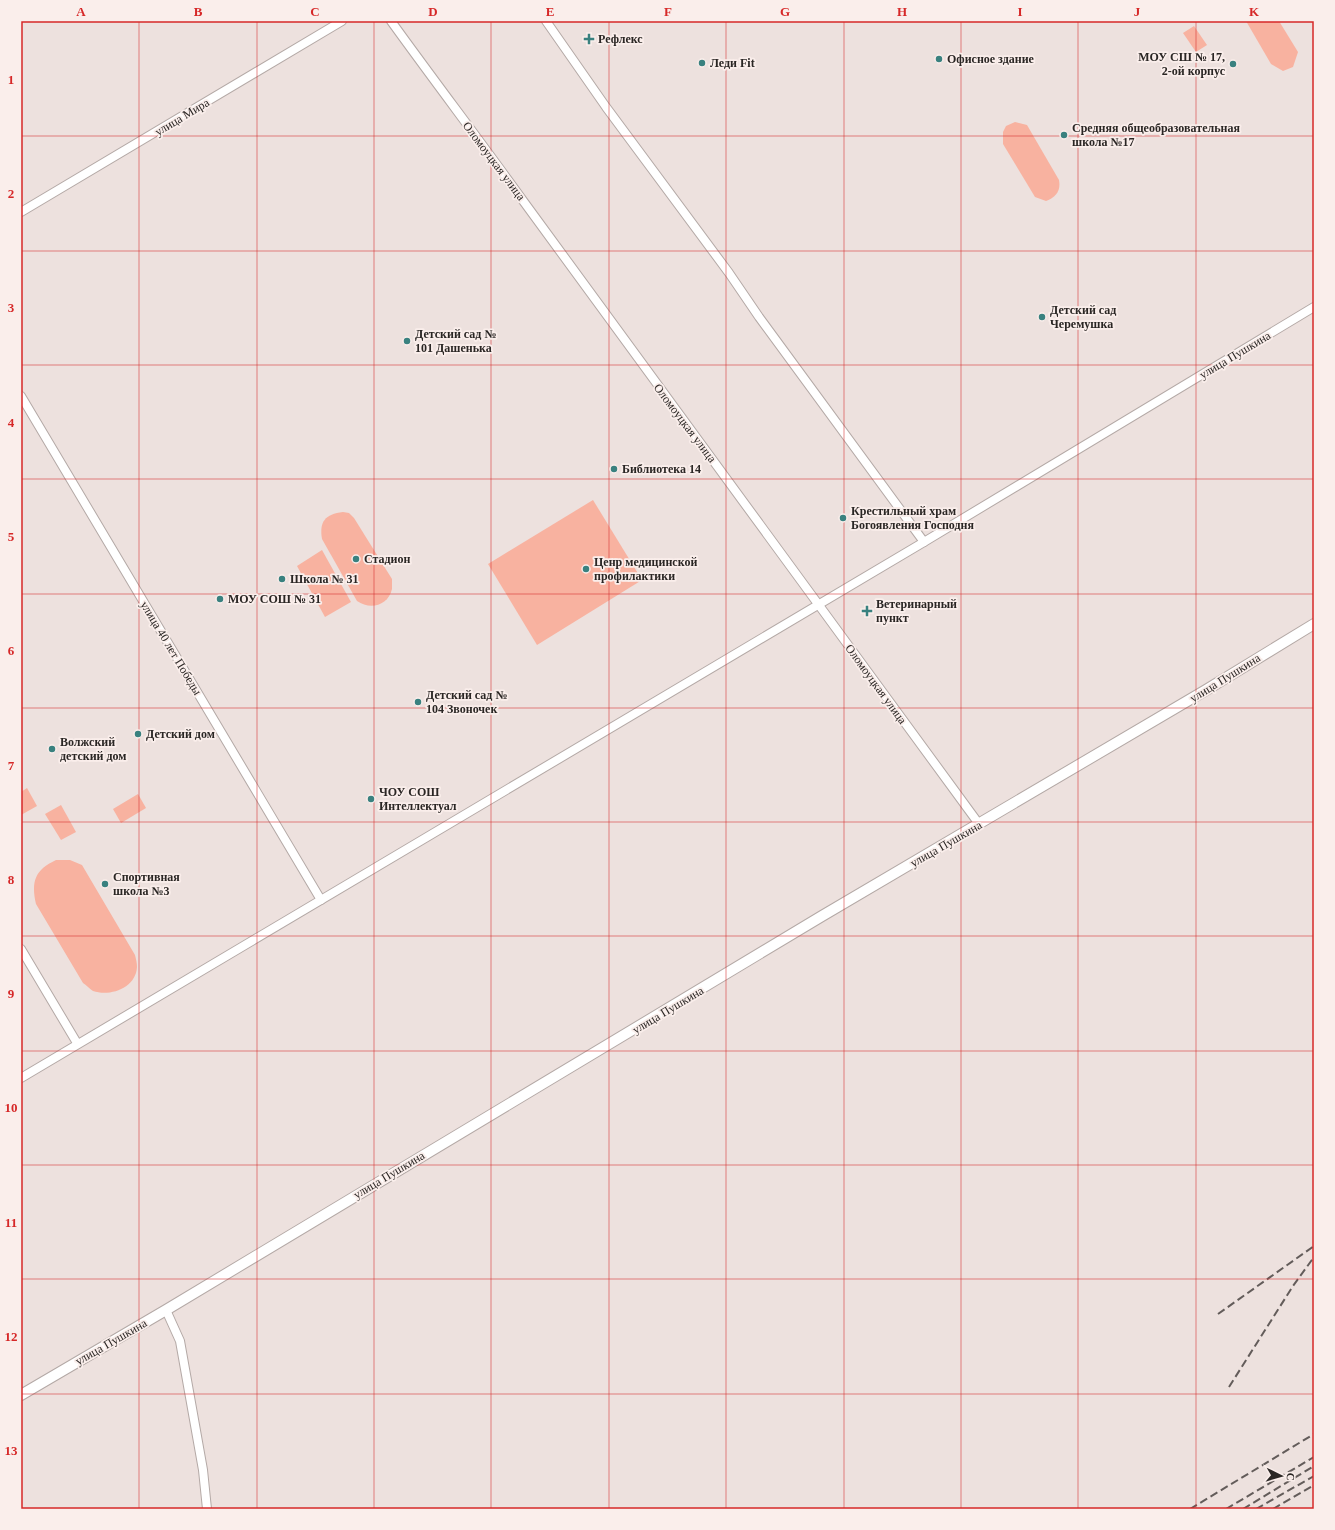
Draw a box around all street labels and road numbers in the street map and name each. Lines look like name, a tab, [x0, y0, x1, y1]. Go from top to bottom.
street label: улица Мира	[152, 95, 212, 139]
street label: Оломоуцкая улица	[460, 119, 529, 204]
street label: улица Пушкина	[1197, 328, 1274, 382]
street label: Оломоуцкая улица	[651, 381, 720, 466]
street label: улица 40 лет Победы	[137, 598, 205, 698]
street label: Оломоуцкая улица	[842, 641, 910, 727]
street label: улица Пушкина	[1187, 650, 1263, 705]
street label: улица Пушкина	[908, 817, 985, 870]
street label: улица Пушкина	[630, 983, 707, 1037]
street label: улица Пушкина	[351, 1148, 428, 1202]
street label: улица Пушкина	[73, 1315, 150, 1368]

